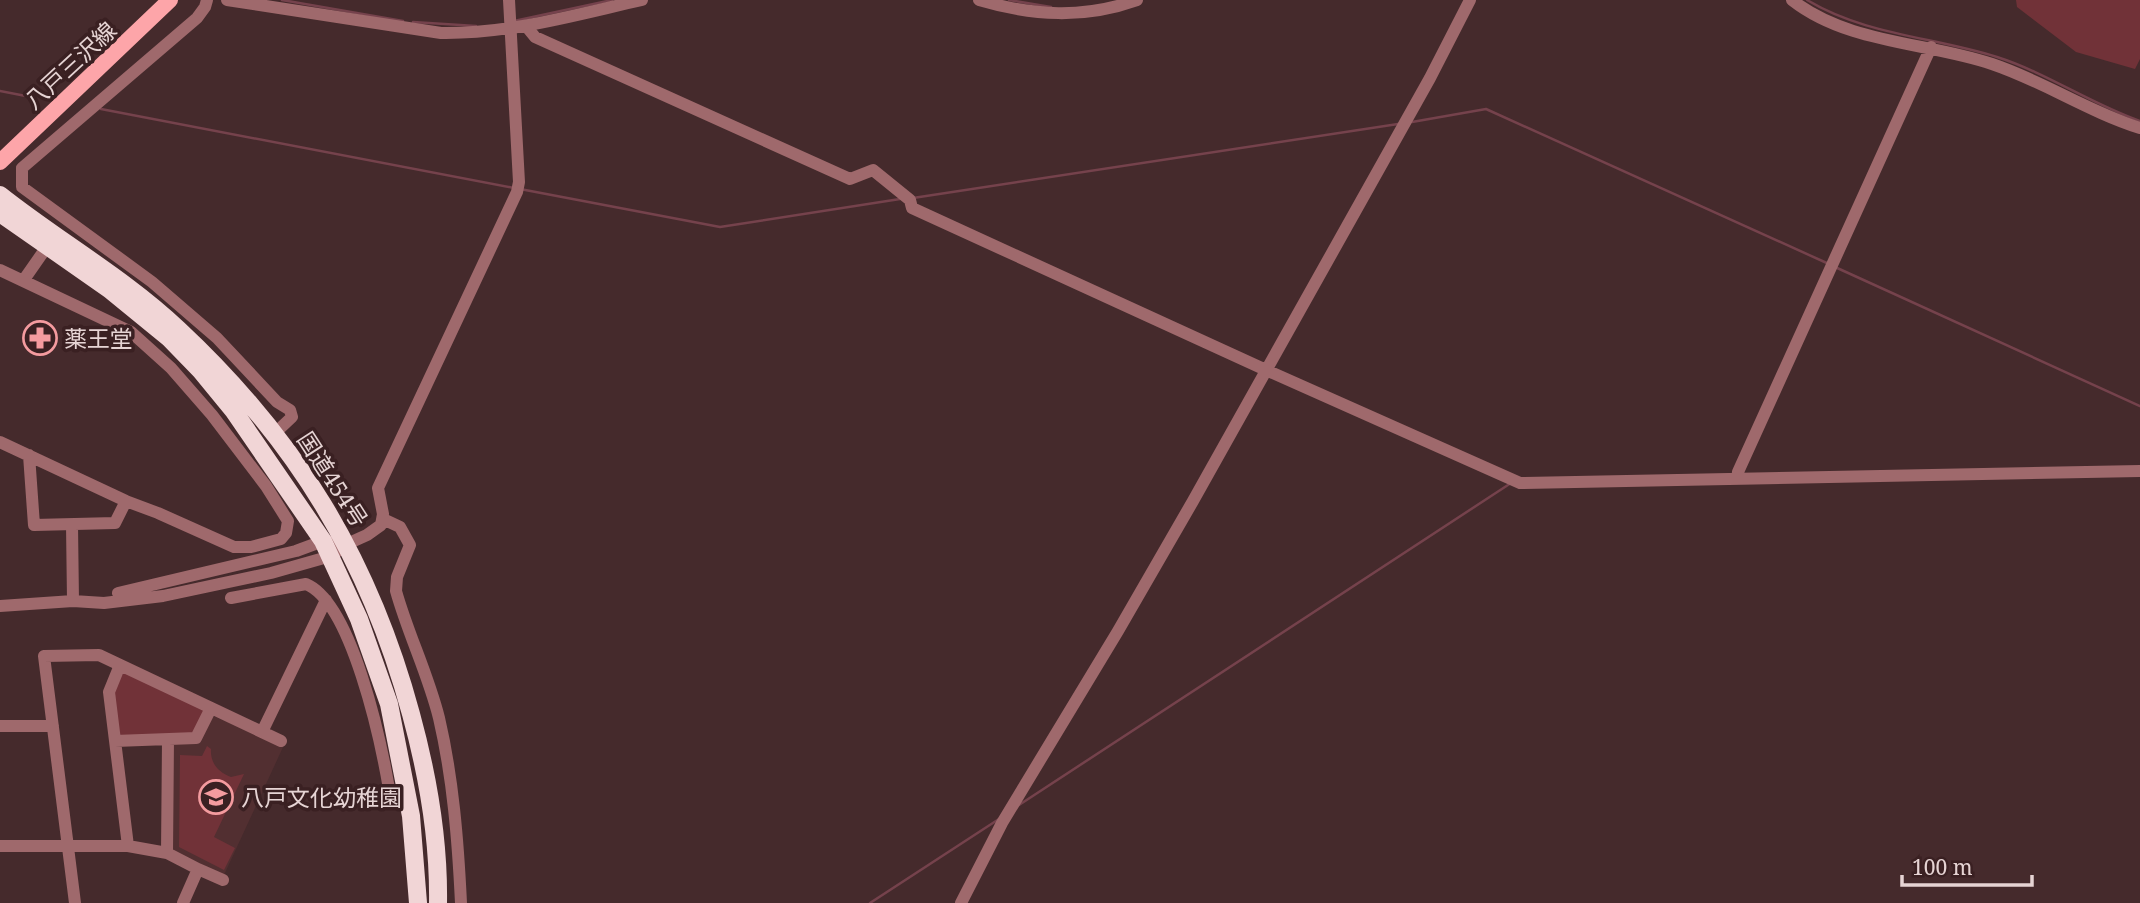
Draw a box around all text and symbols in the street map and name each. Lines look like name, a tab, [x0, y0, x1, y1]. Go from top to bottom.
street label: 八戸三沢線	[17, 14, 123, 116]
pharmacy icon: 薬王堂	[21, 319, 59, 357]
place label: 薬王堂	[64, 322, 133, 354]
street label: 国道454号	[290, 425, 376, 533]
school or university icon: 八戸文化幼稚園	[197, 778, 235, 816]
place label: 八戸文化幼稚園	[241, 781, 402, 813]
scale bar	[1902, 844, 2032, 888]
text: 100 m	[1912, 853, 1973, 881]

